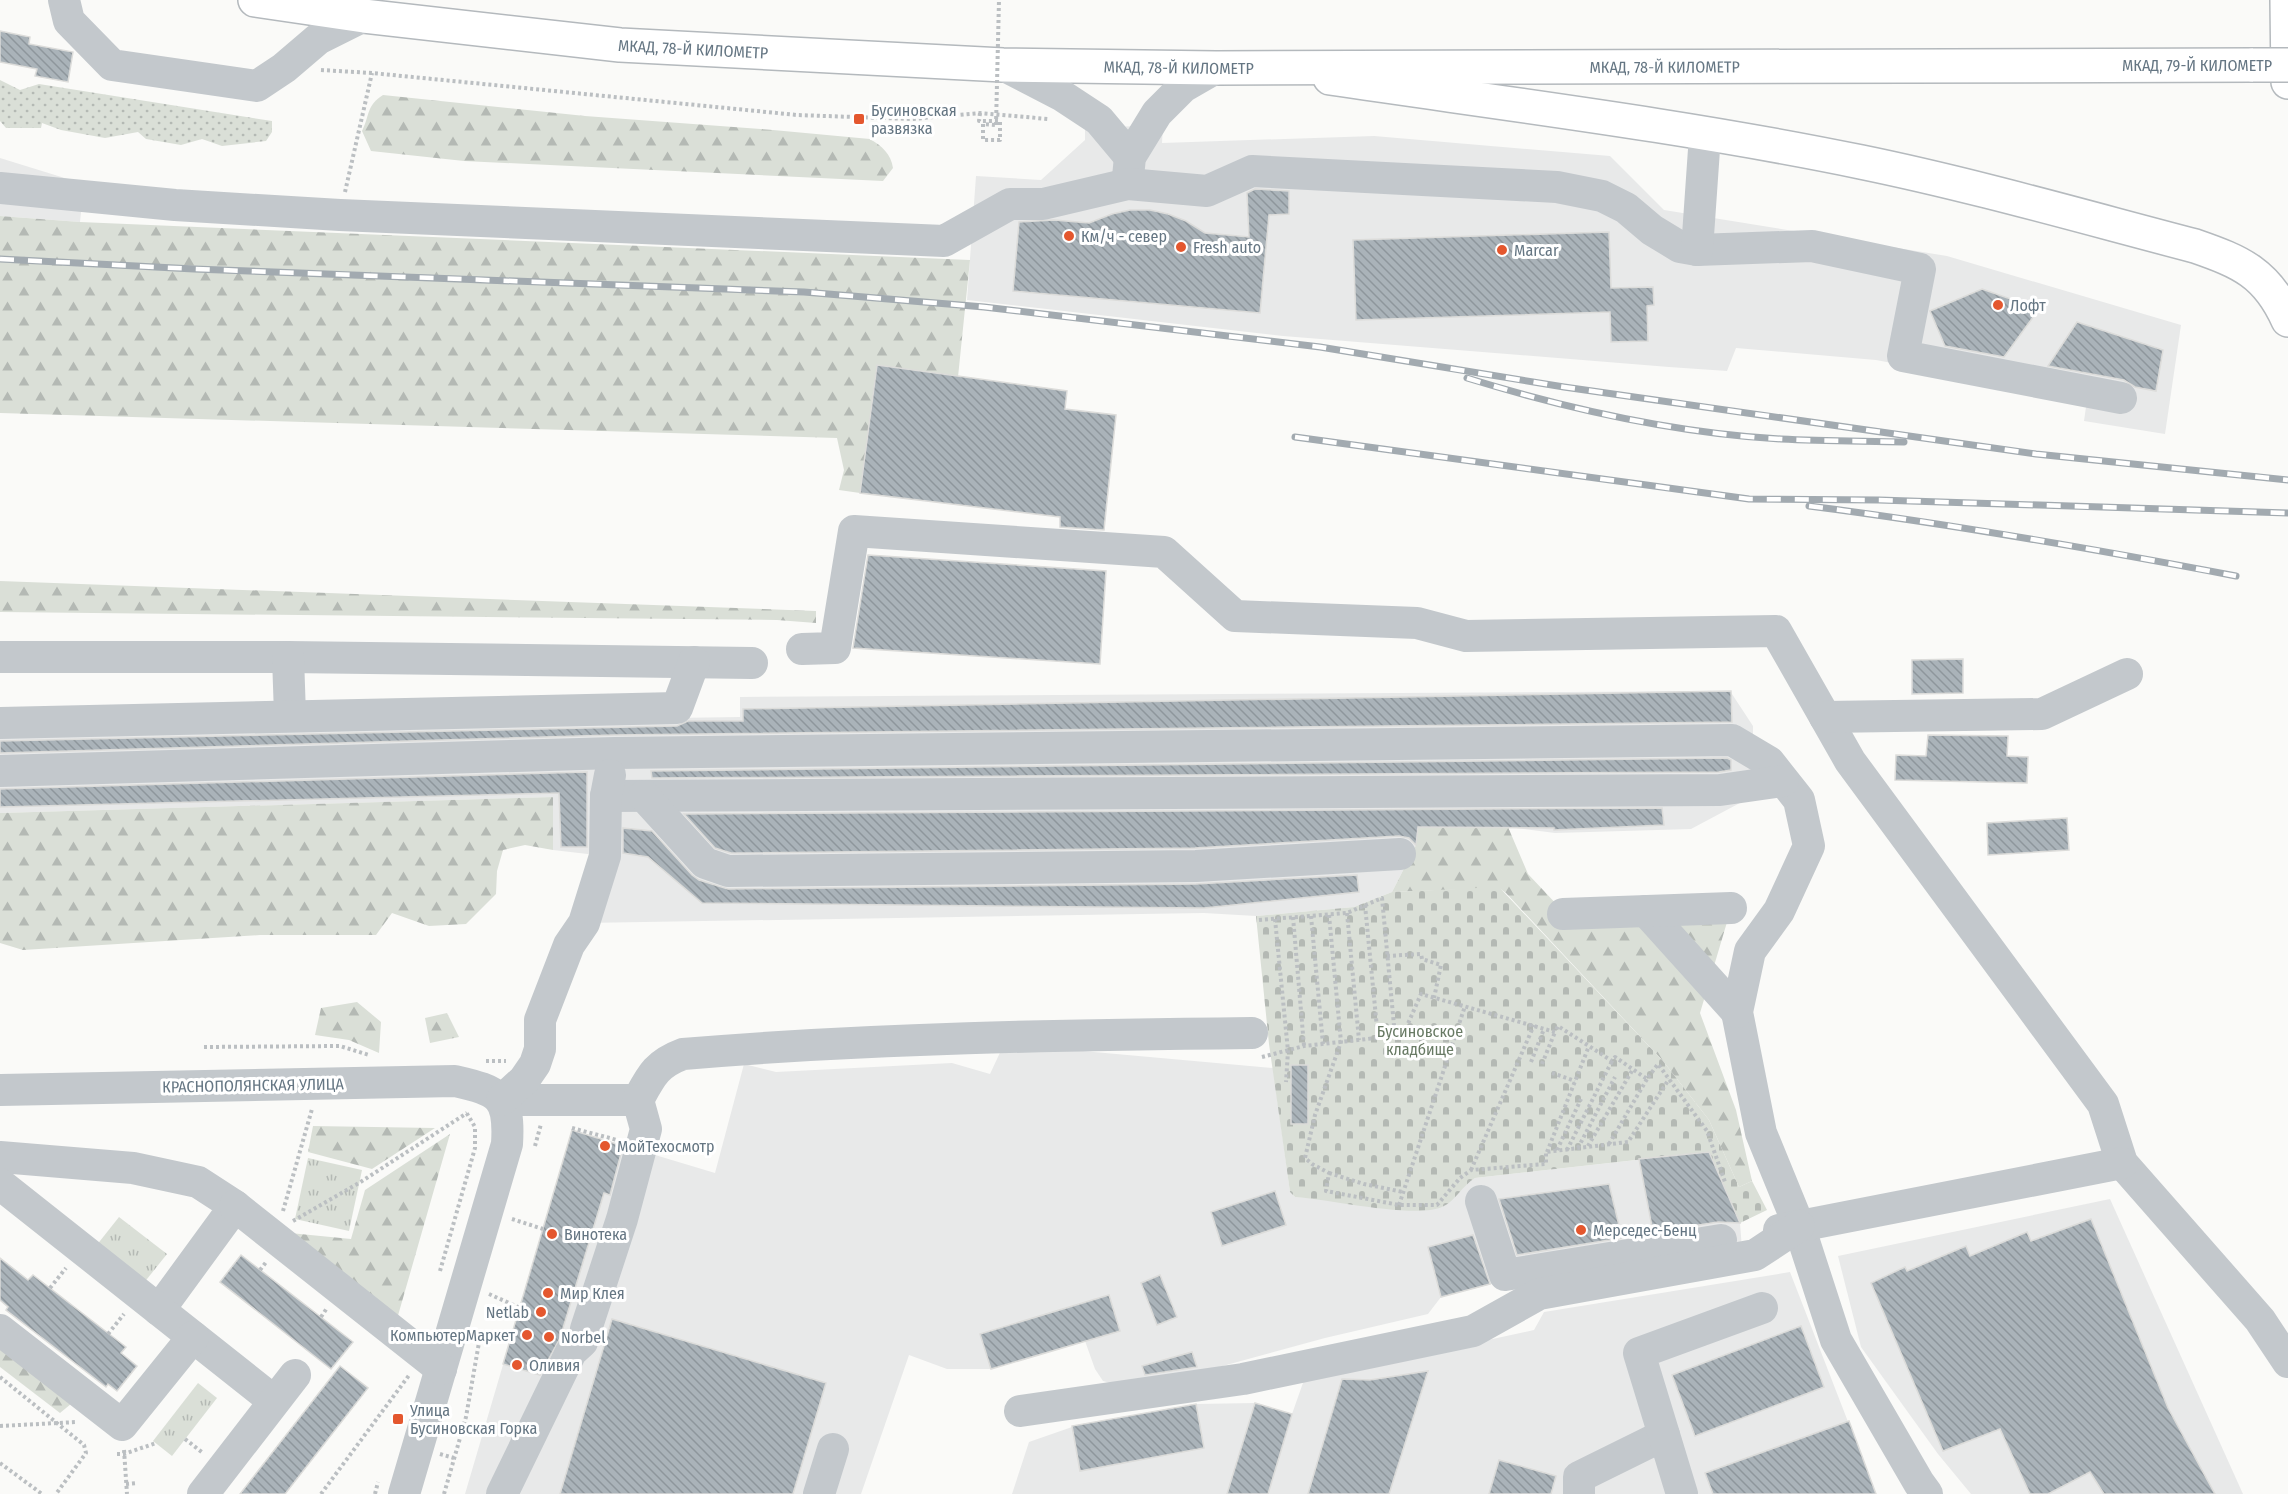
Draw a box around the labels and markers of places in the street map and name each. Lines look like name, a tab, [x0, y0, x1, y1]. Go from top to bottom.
place label: Бусиновская развязка	[871, 101, 957, 138]
marker: Бусиновская развязка	[852, 112, 866, 126]
place label: Км/ч - север	[1081, 227, 1167, 246]
marker: Км/ч - север	[1062, 229, 1076, 243]
place label: Fresh auto	[1193, 238, 1261, 257]
marker: Fresh auto	[1174, 240, 1188, 254]
place label: Marcar	[1514, 241, 1559, 260]
marker: Marcar	[1495, 243, 1509, 257]
place label: Лофт	[2010, 296, 2046, 315]
marker: Лофт	[1991, 298, 2005, 312]
place label: МойТехосмотр	[617, 1137, 715, 1156]
marker: МойТехосмотр	[598, 1139, 612, 1153]
place label: Мерседес-Бенц	[1593, 1221, 1697, 1240]
marker: Мерседес-Бенц	[1574, 1223, 1588, 1237]
place label: Винотека	[564, 1225, 627, 1244]
marker: Винотека	[545, 1227, 559, 1241]
place label: Мир Клея	[560, 1284, 625, 1303]
marker: Мир Клея	[541, 1286, 555, 1300]
place label: Netlab	[486, 1303, 529, 1322]
marker: Netlab	[534, 1305, 548, 1319]
place label: КомпьютерМаркет	[390, 1326, 515, 1345]
marker: КомпьютерМаркет	[520, 1328, 534, 1342]
place label: Norbel	[561, 1328, 605, 1347]
marker: Norbel	[542, 1330, 556, 1344]
place label: Оливия	[529, 1356, 580, 1375]
marker: Оливия	[510, 1358, 524, 1372]
place label: Улица Бусиновская Горка	[409, 1401, 537, 1438]
marker: Улица Бусиновская Горка	[391, 1412, 405, 1426]

